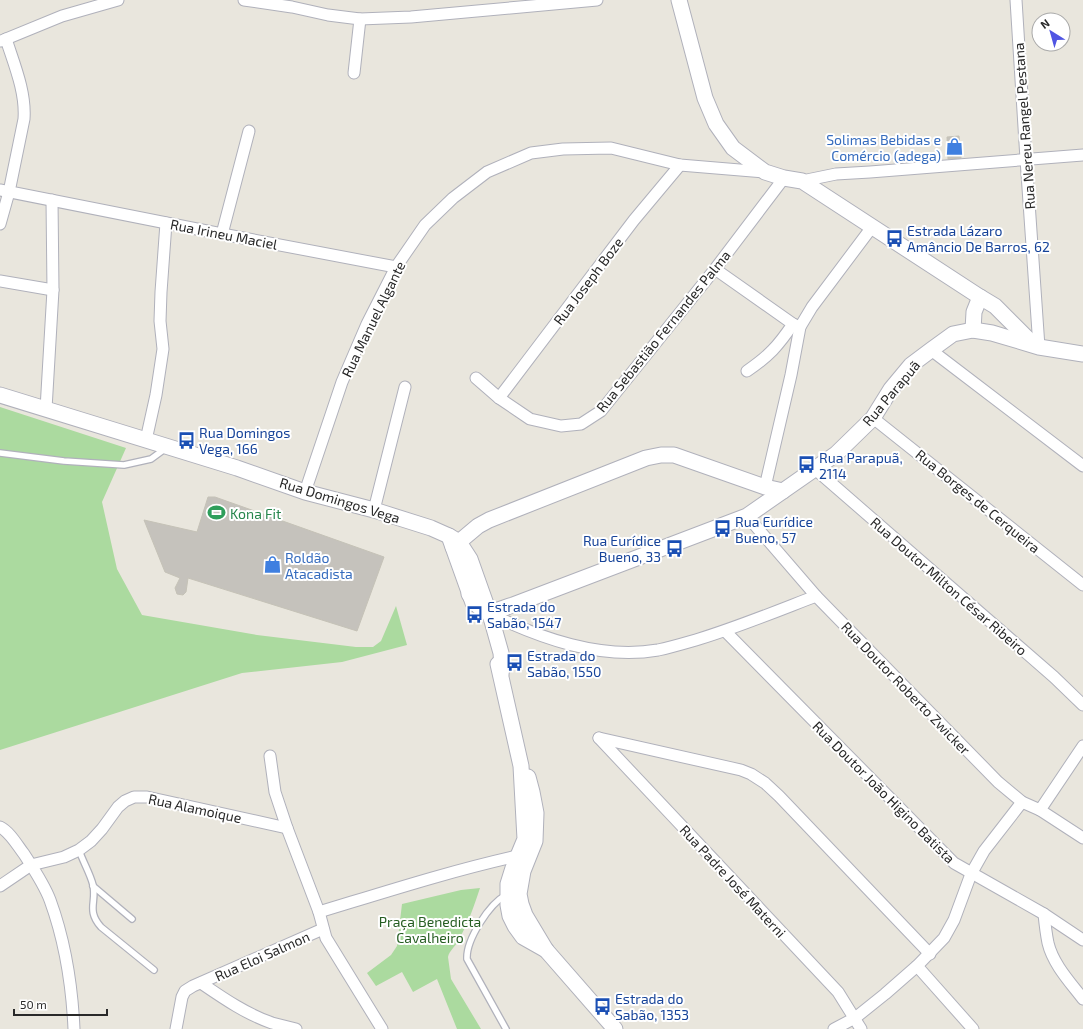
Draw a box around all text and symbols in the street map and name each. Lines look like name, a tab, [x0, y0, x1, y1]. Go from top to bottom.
north arrow	[1031, 12, 1071, 52]
text: N	[1038, 16, 1052, 31]
street label: Rua Nereu Rangel Pestana	[1010, 42, 1038, 210]
place label: Solimas Bebidas e Comércio (adega)	[826, 131, 941, 164]
shop icon: Solimas Bebidas e Comércio (adega)	[944, 137, 964, 157]
street label: Rua Irineu Maciel	[169, 215, 280, 253]
place label: Estrada Lázaro Amâncio De Barros, 62	[907, 222, 1050, 255]
bus stop icon: Estrada Lázaro Amâncio De Barros, 62	[884, 228, 904, 248]
street label: Rua Joseph Boze	[550, 234, 626, 328]
street label: Rua Sebastião Fernandes Palma	[592, 247, 734, 415]
street label: Rua Manuel Algante	[338, 258, 408, 380]
street label: Rua Parapuã	[859, 357, 923, 429]
place label: Rua Domingos Vega, 166	[199, 424, 290, 457]
bus stop icon: Rua Domingos Vega, 166	[176, 430, 196, 450]
street label: Rua Borges de Cerqueira	[912, 446, 1044, 556]
place label: Rua Parapuã, 2114	[819, 449, 903, 482]
bus stop icon: Rua Parapuã, 2114	[796, 455, 816, 475]
street label: Rua Domingos Vega	[278, 474, 402, 526]
sports icon: Kona Fit	[207, 503, 227, 523]
place label: Kona Fit	[230, 505, 281, 522]
place label: Rua Eurídice Bueno, 57	[735, 513, 813, 546]
street label: Rua Doutor Milton César Ribeiro	[867, 513, 1031, 659]
bus stop icon: Rua Eurídice Bueno, 57	[712, 519, 732, 539]
place label: Rua Eurídice Bueno, 33	[583, 532, 661, 565]
bus stop icon: Rua Eurídice Bueno, 33	[664, 538, 684, 558]
place label: Roldão Atacadista	[285, 549, 353, 582]
shop icon: Roldão Atacadista	[262, 555, 282, 575]
place label: Estrada do Sabão, 1547	[487, 598, 561, 631]
bus stop icon: Estrada do Sabão, 1547	[464, 604, 484, 624]
street label: Rua Doutor Roberto Zwicker	[838, 618, 974, 758]
place label: Estrada do Sabão, 1550	[527, 647, 602, 680]
bus stop icon: Estrada do Sabão, 1550	[504, 653, 524, 673]
street label: Rua Doutor João Higino Batista	[809, 717, 959, 867]
street label: Rua Alamoique	[147, 790, 243, 826]
street label: Rua Padre José Materni	[676, 821, 790, 941]
park label: Praça Benedicta Cavalheiro	[379, 913, 481, 946]
street label: Rua Eloi Salmon	[212, 927, 312, 985]
place label: Estrada do Sabão, 1353	[615, 990, 689, 1023]
scale bar	[14, 991, 107, 1017]
bus stop icon: Estrada do Sabão, 1353	[592, 996, 612, 1016]
text: 50 m	[20, 997, 47, 1011]

